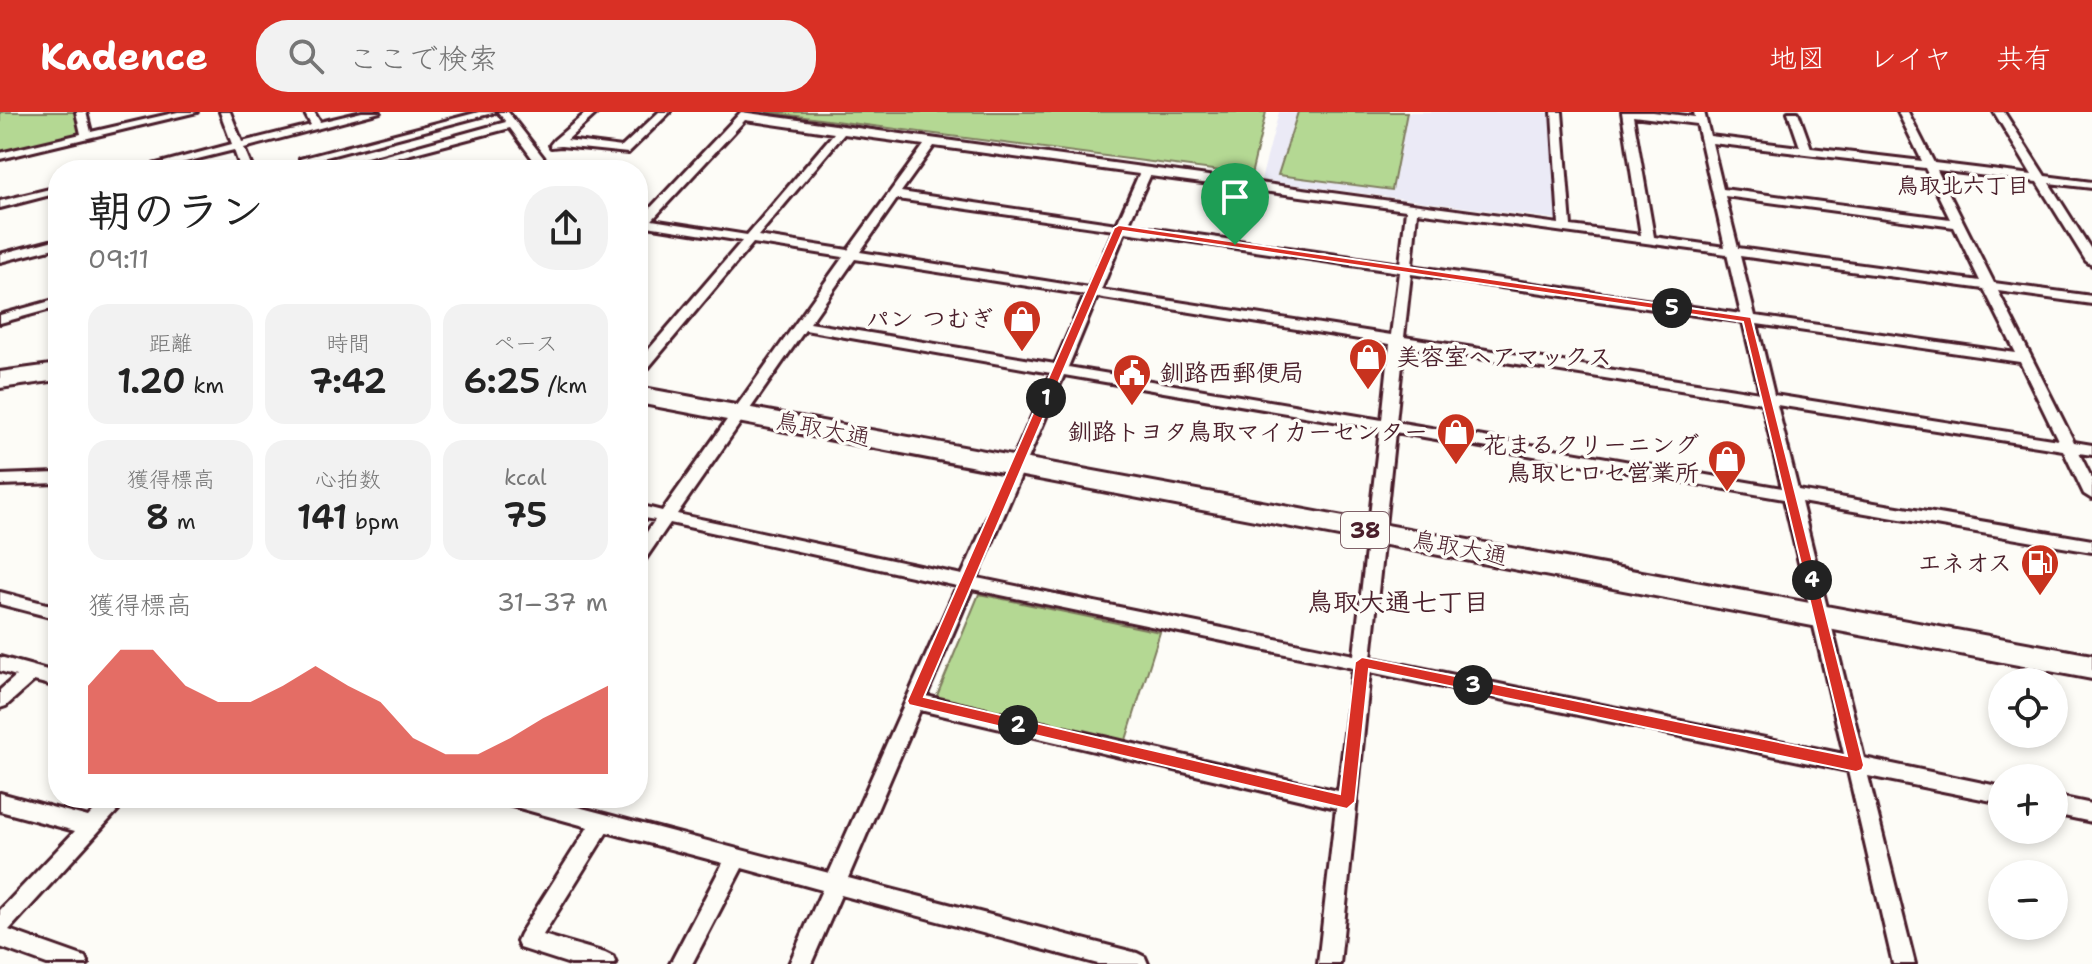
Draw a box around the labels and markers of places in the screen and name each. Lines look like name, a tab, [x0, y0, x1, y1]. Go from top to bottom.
pin	[1201, 163, 1269, 245]
pin: 5	[1652, 288, 1692, 328]
shop icon: パン つむぎ	[1001, 298, 1043, 353]
place label: パン つむぎ	[866, 303, 994, 335]
shop icon: 美容室ヘアマックス	[1347, 336, 1389, 391]
place label: 美容室ヘアマックス	[1396, 341, 1612, 373]
public building icon: 釧路西郵便局	[1111, 352, 1153, 407]
place label: 釧路西郵便局	[1160, 357, 1304, 389]
pin: 1	[1026, 378, 1066, 418]
shop icon: 釧路トヨタ鳥取マイカーセンター	[1435, 411, 1477, 466]
place label: 釧路トヨタ鳥取マイカーセンター	[1068, 416, 1428, 448]
place label: 花まるクリーニング 鳥取ヒロセ営業所	[1483, 429, 1699, 489]
shop icon: 花まるクリーニング 鳥取ヒロセ営業所	[1706, 438, 1748, 493]
fuel station icon: エネオス	[2019, 542, 2061, 597]
place label: エネオス	[1917, 547, 2012, 579]
pin: 4	[1792, 560, 1832, 600]
pin: 3	[1453, 665, 1493, 705]
pin: 2	[998, 705, 1038, 745]

